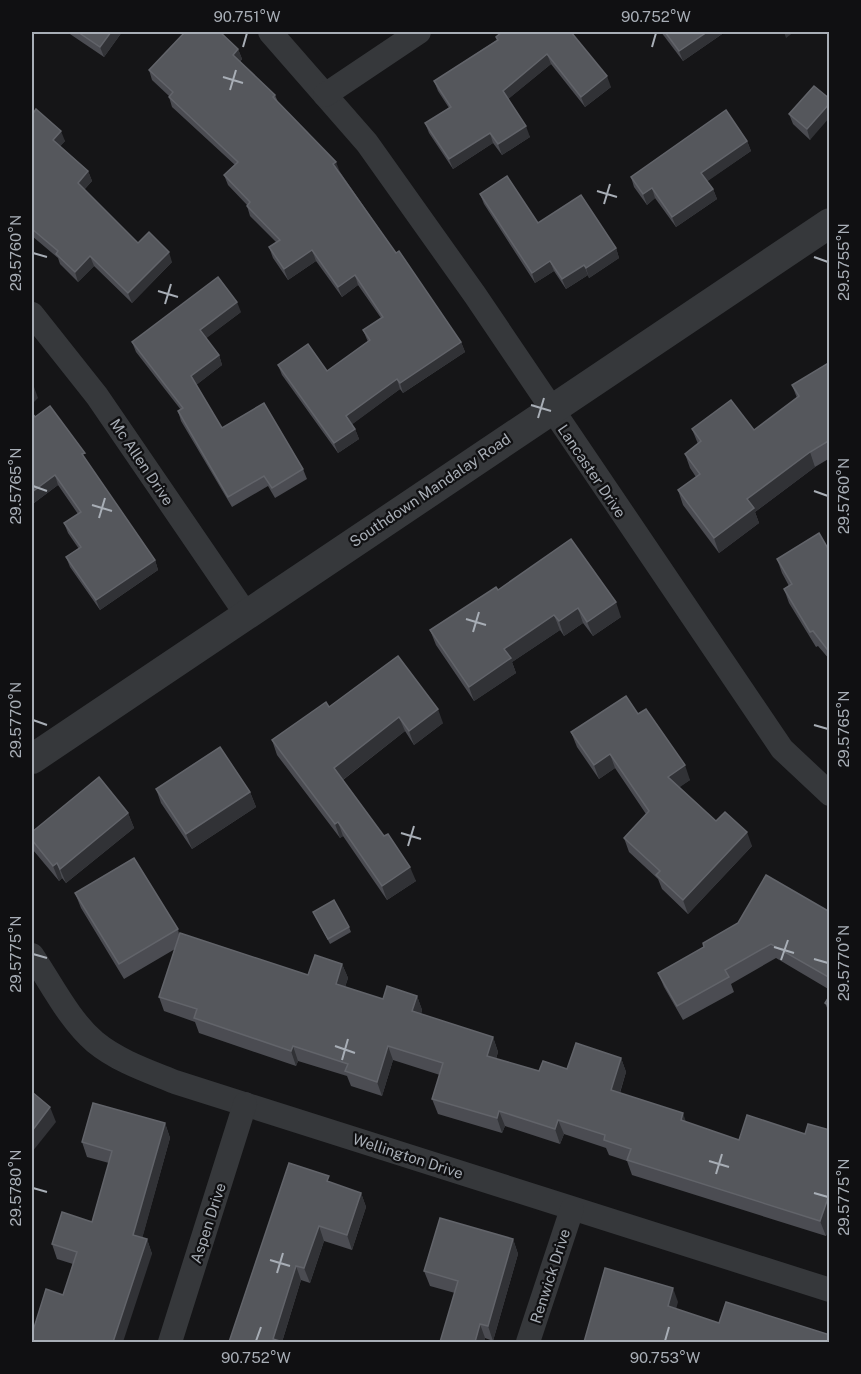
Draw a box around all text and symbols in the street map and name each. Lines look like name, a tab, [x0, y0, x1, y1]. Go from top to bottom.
text: 90.751°W	[213, 8, 281, 25]
text: 90.752°W	[621, 8, 691, 25]
text: 29.5760°N	[7, 215, 24, 291]
text: 29.5755°N	[835, 223, 852, 301]
street label: Mc Allen Drive	[107, 415, 177, 509]
street label: Lancaster Drive	[555, 421, 629, 521]
street label: Southdown Mandalay Road	[346, 430, 514, 550]
text: 29.5765°N	[7, 447, 24, 525]
text: 29.5760°N	[835, 458, 852, 534]
text: 29.5770°N	[7, 682, 24, 758]
text: 29.5765°N	[835, 690, 852, 768]
text: 29.5775°N	[7, 915, 24, 993]
text: 29.5770°N	[835, 925, 852, 1001]
street label: Wellington Drive	[351, 1130, 465, 1182]
text: 29.5780°N	[7, 1149, 24, 1227]
text: 29.5775°N	[835, 1158, 852, 1236]
street label: Aspen Drive	[187, 1181, 229, 1265]
street label: Renwick Drive	[527, 1227, 573, 1325]
text: 90.752°W	[221, 1349, 291, 1366]
text: 90.753°W	[630, 1349, 700, 1366]

